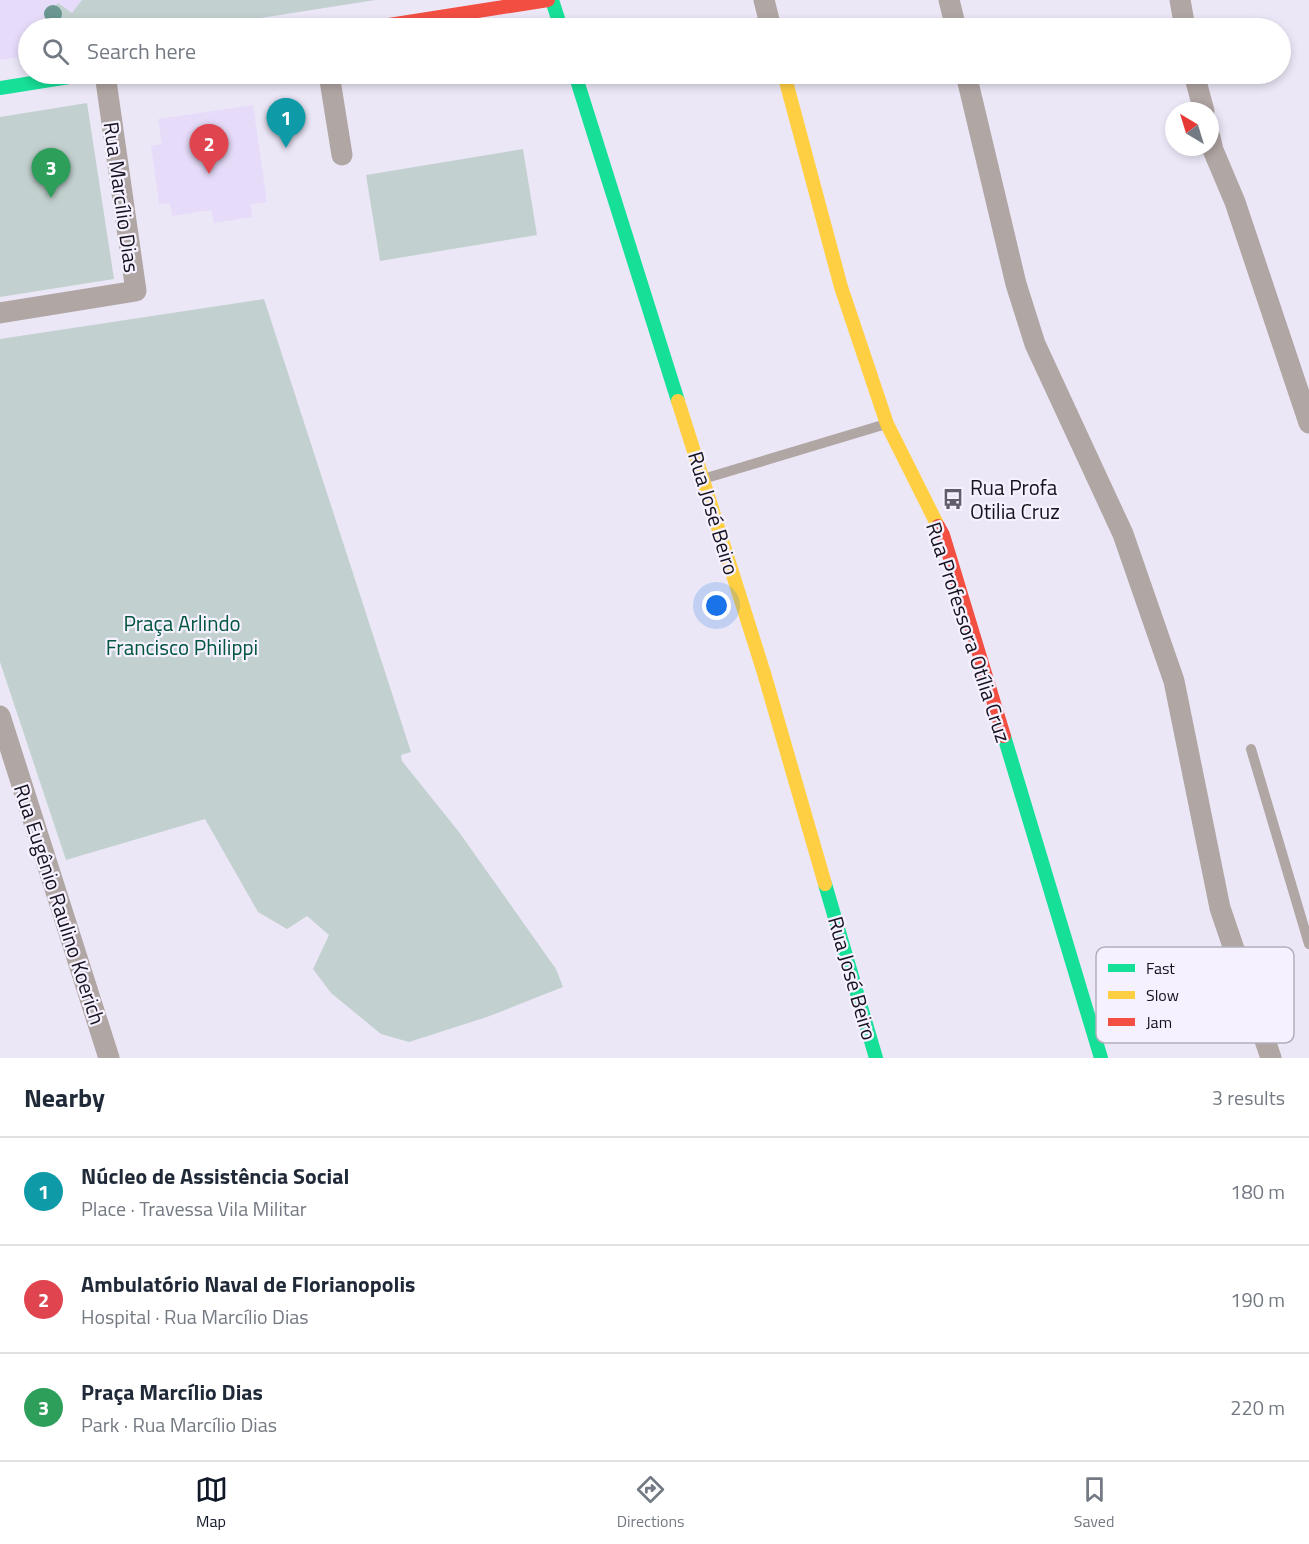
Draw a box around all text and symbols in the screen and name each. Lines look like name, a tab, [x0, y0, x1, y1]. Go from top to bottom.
search box	[18, 18, 1291, 84]
text: Search here	[87, 34, 196, 68]
icon: search	[39, 35, 72, 68]
pin: 1	[266, 98, 306, 148]
north arrow	[1165, 102, 1219, 156]
street label: Rua Marcílio Dias	[96, 120, 148, 274]
pin: 2	[190, 124, 228, 174]
pin: 3	[32, 148, 70, 198]
street label: Rua José Beiro	[680, 447, 748, 579]
place label: Rua Profa Otilia Cruz	[970, 471, 1060, 527]
bus stop icon: Rua Profa Otilia Cruz	[941, 487, 965, 511]
street label: Rua Professora Otília Cruz	[918, 518, 1020, 746]
your location	[702, 591, 731, 620]
park label: Praça Arlindo Francisco Philippi	[106, 607, 258, 663]
street label: Rua Eugênio Raulino Koerich	[6, 779, 114, 1029]
street label: Rua José Beiro	[820, 912, 886, 1044]
legend	[1096, 947, 1294, 1043]
text: Fast	[1146, 956, 1175, 980]
text: Slow	[1146, 983, 1179, 1007]
text: Jam	[1146, 1010, 1172, 1034]
text: Nearby	[24, 1078, 105, 1117]
text: 3 results	[1212, 1082, 1285, 1113]
text: Núcleo de Assistência Social	[81, 1159, 349, 1193]
text: 1	[38, 1176, 49, 1207]
text: 180 m	[1230, 1176, 1285, 1207]
text: Place · Travessa Vila Militar	[81, 1193, 307, 1224]
text: Ambulatório Naval de Florianopolis	[81, 1267, 415, 1301]
text: 2	[38, 1284, 49, 1315]
text: 190 m	[1230, 1284, 1285, 1315]
text: Hospital · Rua Marcílio Dias	[81, 1301, 309, 1332]
text: Praça Marcílio Dias	[81, 1375, 263, 1409]
text: 3	[38, 1392, 49, 1423]
text: 220 m	[1230, 1392, 1285, 1423]
text: Park · Rua Marcílio Dias	[81, 1409, 277, 1440]
tab: Map	[195, 1473, 228, 1533]
tab: Directions	[617, 1473, 685, 1533]
tab: Saved	[1074, 1473, 1114, 1533]

